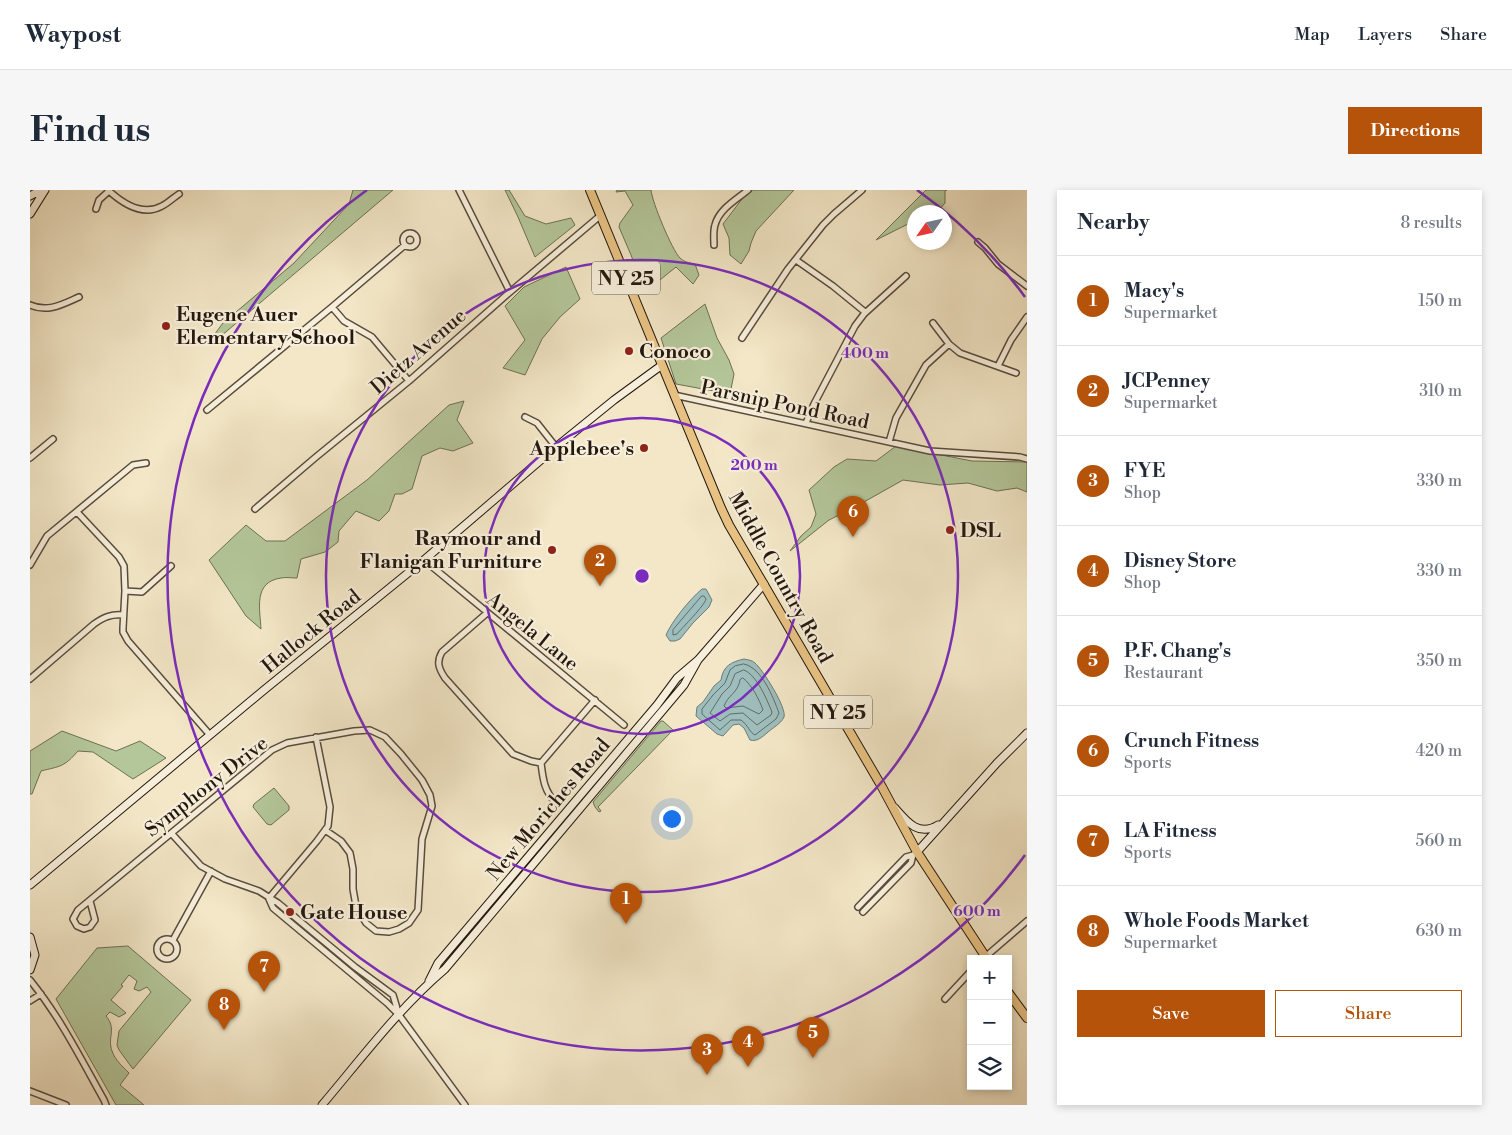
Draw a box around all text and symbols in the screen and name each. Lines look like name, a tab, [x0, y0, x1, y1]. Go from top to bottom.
text: Waypost	[25, 20, 121, 50]
text: Map	[1295, 23, 1330, 46]
text: Layers	[1358, 23, 1412, 46]
text: Share	[1440, 23, 1487, 46]
button: Directions	[1348, 107, 1482, 154]
text: Find us	[30, 109, 150, 152]
north arrow	[907, 205, 952, 250]
text: Nearby	[1077, 210, 1150, 236]
text: 8 results	[1400, 213, 1462, 233]
road number: NY 25	[592, 262, 660, 295]
text: Macy's	[1124, 279, 1184, 303]
text: 1	[1089, 291, 1097, 311]
text: 150 m	[1418, 291, 1462, 311]
place label: Eugene Auer Elementary School	[176, 303, 355, 351]
text: Supermarket	[1124, 303, 1218, 323]
street label: Dietz Avenue	[366, 304, 472, 401]
marker: Eugene Auer Elementary School	[160, 320, 172, 332]
place label: Conoco	[639, 340, 711, 365]
text: 400 m	[841, 344, 889, 363]
marker: Conoco	[623, 345, 635, 357]
text: JCPenney	[1124, 369, 1210, 393]
street label: Parsnip Pond Road	[698, 375, 872, 436]
text: 2	[1088, 381, 1098, 401]
text: 310 m	[1419, 381, 1462, 401]
text: Supermarket	[1124, 393, 1218, 413]
place label: Applebee's	[528, 437, 634, 462]
marker: Applebee's	[638, 442, 650, 454]
text: 200 m	[730, 456, 778, 475]
text: FYE	[1124, 459, 1165, 483]
text: 3	[1088, 471, 1098, 491]
text: 330 m	[1416, 471, 1462, 491]
text: Shop	[1124, 483, 1161, 503]
street label: Middle Country Road	[722, 488, 837, 668]
pin: 6	[837, 496, 869, 537]
place label: DSL	[960, 519, 1001, 544]
marker: DSL	[944, 524, 956, 536]
place label: Raymour and Flanigan Furniture	[360, 527, 542, 575]
marker: Raymour and Flanigan Furniture	[546, 544, 558, 556]
pin: 2	[584, 545, 616, 586]
text: Disney Store	[1124, 549, 1237, 573]
text: 4	[1088, 561, 1098, 581]
text: 330 m	[1416, 561, 1462, 581]
centre of rings	[633, 567, 651, 585]
text: Shop	[1124, 573, 1161, 593]
street label: Hallock Road	[257, 584, 367, 680]
street label: Angela Lane	[480, 587, 583, 677]
text: P.F. Chang's	[1124, 639, 1231, 663]
text: 5	[1088, 651, 1098, 671]
text: 350 m	[1416, 651, 1462, 671]
text: Restaurant	[1124, 663, 1203, 683]
road number: NY 25	[804, 696, 872, 728]
text: Crunch Fitness	[1124, 729, 1259, 753]
street label: Symphony Drive	[140, 731, 274, 843]
street label: New Moriches Road	[482, 733, 616, 886]
text: 6	[1088, 741, 1098, 761]
text: 420 m	[1415, 741, 1462, 761]
text: Sports	[1124, 753, 1171, 773]
your location	[659, 806, 685, 832]
text: LA Fitness	[1124, 819, 1217, 843]
text: 7	[1088, 831, 1098, 851]
text: 560 m	[1416, 831, 1462, 851]
text: Sports	[1124, 843, 1171, 863]
pin: 1	[610, 883, 642, 924]
place label: Gate House	[300, 901, 408, 926]
text: 600 m	[953, 902, 1001, 921]
marker: Gate House	[284, 906, 296, 918]
text: Whole Foods Market	[1124, 909, 1309, 933]
text: 8	[1088, 921, 1098, 941]
text: 630 m	[1416, 921, 1462, 941]
text: Supermarket	[1124, 933, 1218, 953]
pin: 7	[248, 951, 280, 992]
map controls	[967, 955, 1012, 1090]
button: +	[967, 955, 1012, 1000]
pin: 8	[208, 989, 240, 1030]
button: Save	[1077, 990, 1265, 1037]
button: Share	[1275, 990, 1462, 1037]
button: −	[967, 1000, 1012, 1045]
pin: 5	[797, 1017, 829, 1058]
pin: 4	[732, 1026, 764, 1067]
pin: 3	[691, 1034, 723, 1075]
button: layers	[967, 1045, 1012, 1090]

